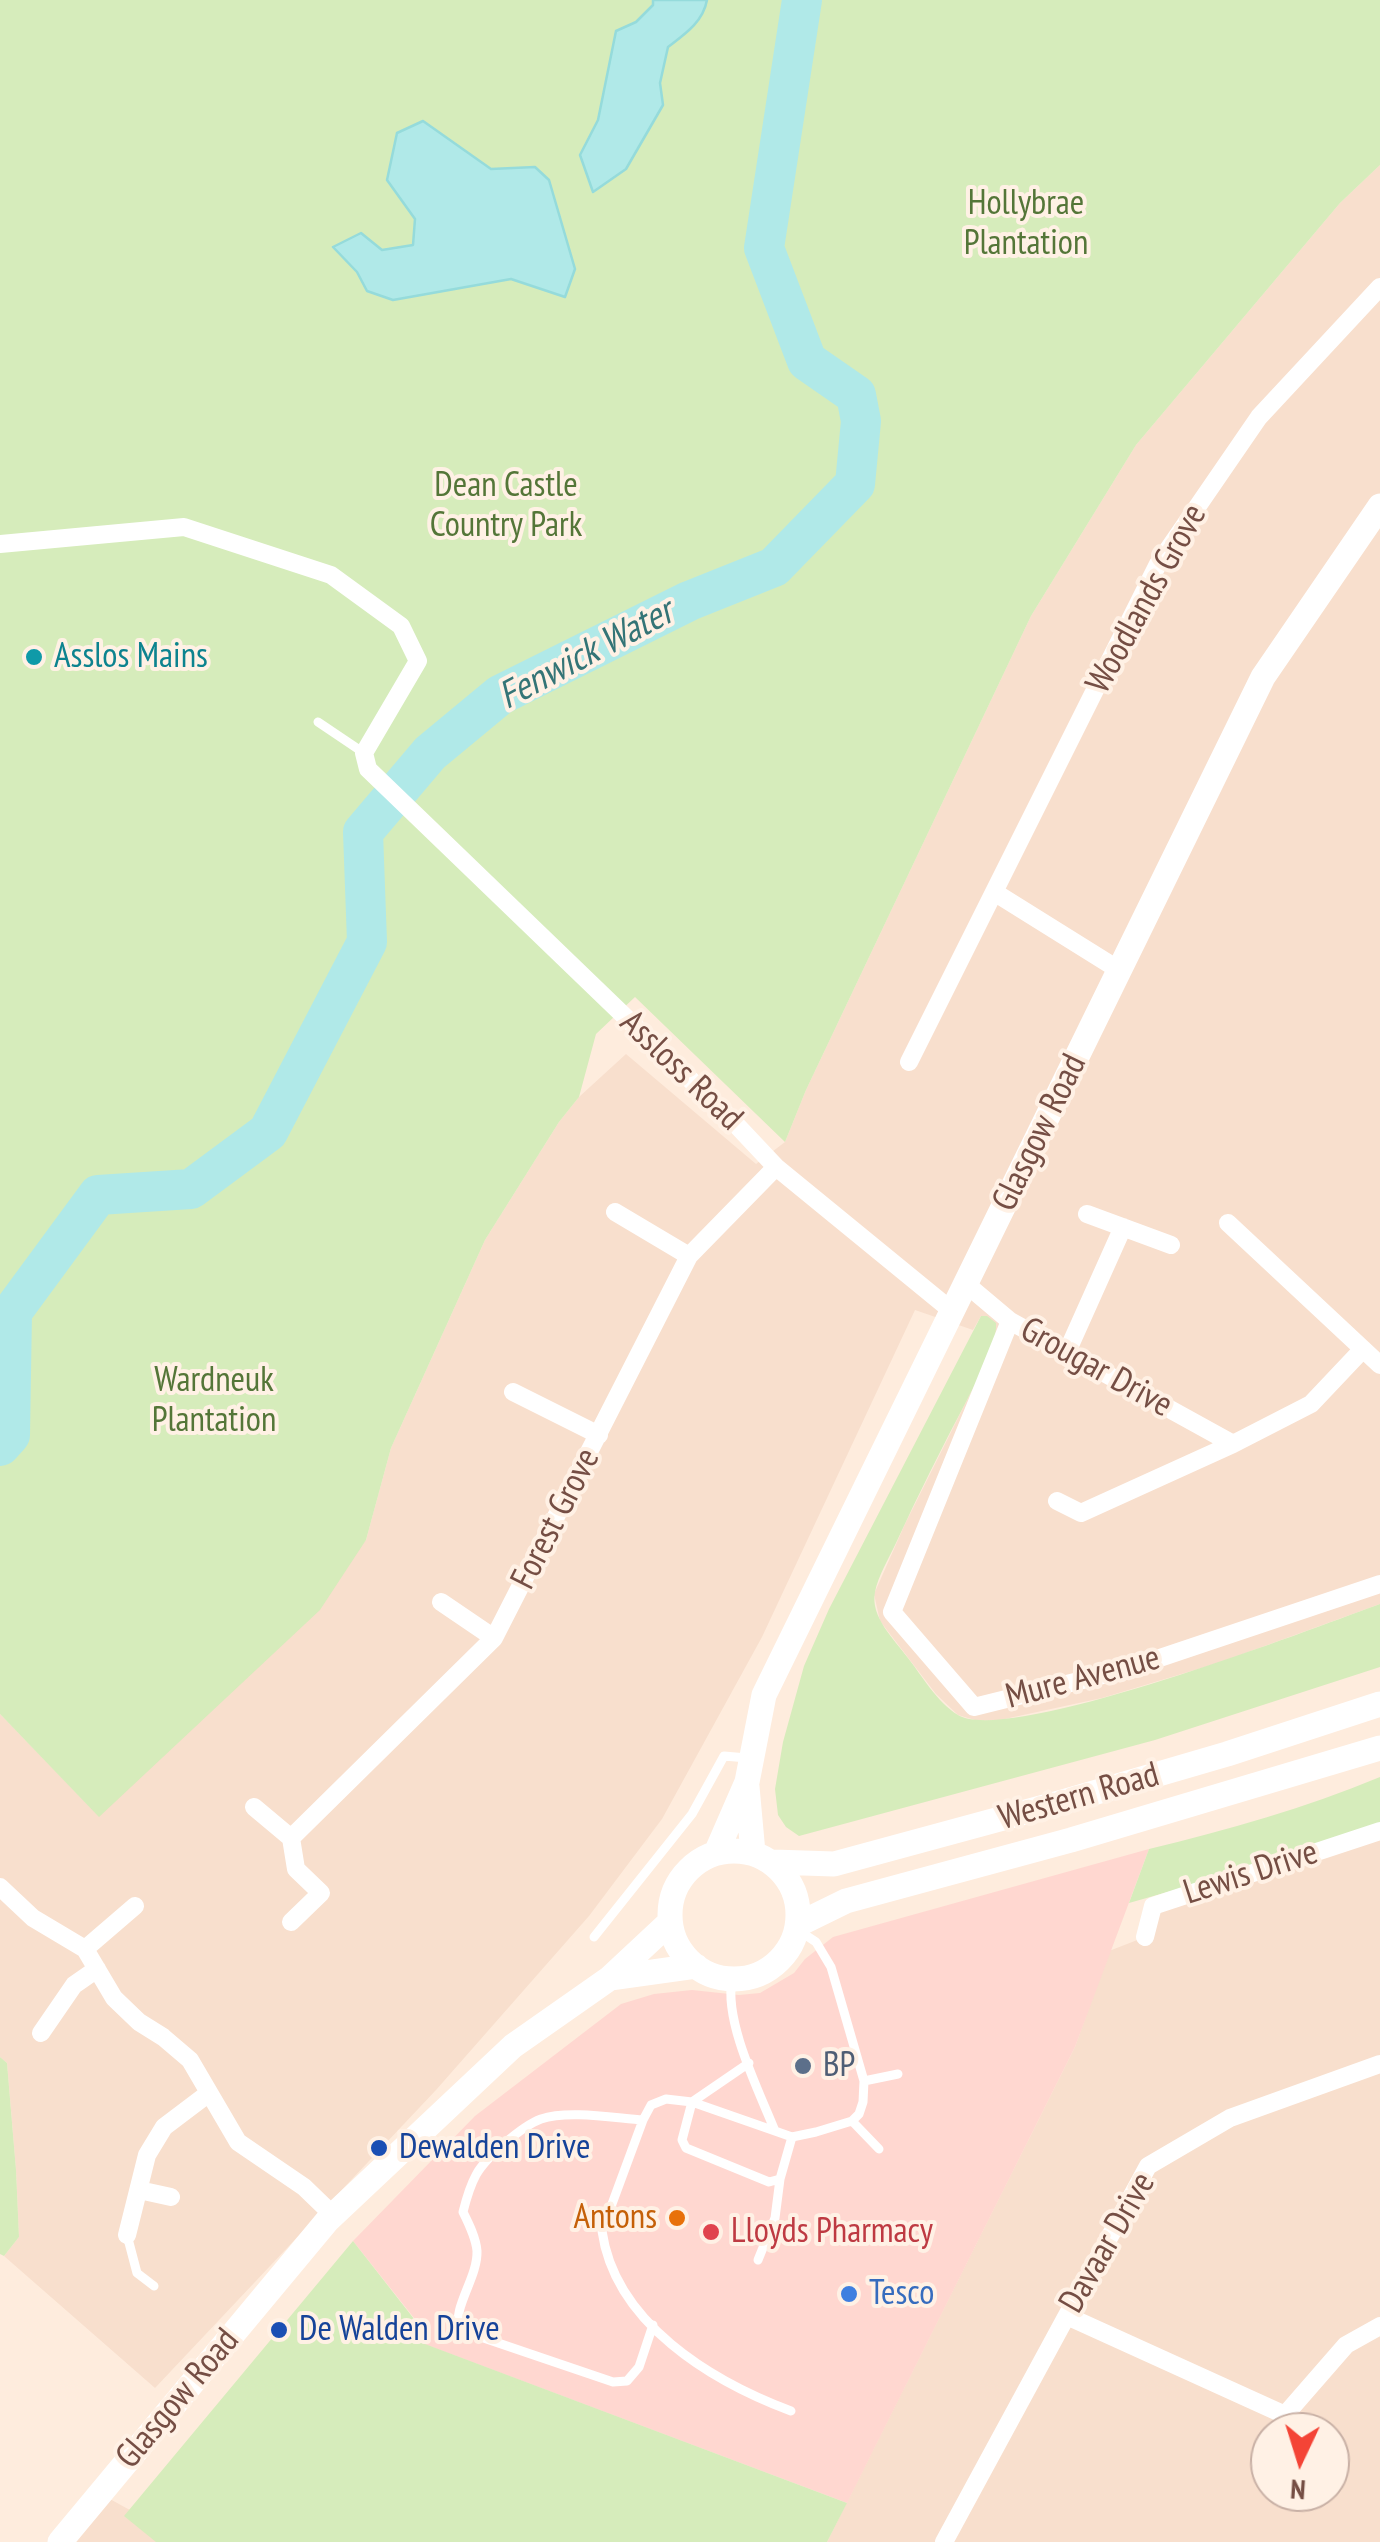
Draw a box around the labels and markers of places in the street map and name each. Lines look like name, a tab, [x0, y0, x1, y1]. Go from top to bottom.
place label: Asslos Mains	[54, 636, 208, 678]
marker: Asslos Mains	[23, 646, 45, 668]
place label: BP	[823, 2045, 855, 2087]
marker: BP	[792, 2055, 814, 2077]
place label: Dewalden Drive	[399, 2127, 590, 2169]
marker: Dewalden Drive	[368, 2137, 390, 2159]
place label: Antons	[573, 2197, 657, 2239]
marker: Antons	[666, 2207, 688, 2229]
place label: Lloyds Pharmacy	[731, 2211, 933, 2253]
marker: Lloyds Pharmacy	[700, 2221, 722, 2243]
place label: Tesco	[869, 2273, 934, 2315]
marker: Tesco	[838, 2283, 860, 2305]
place label: De Walden Drive	[299, 2309, 500, 2351]
marker: De Walden Drive	[268, 2319, 290, 2341]

